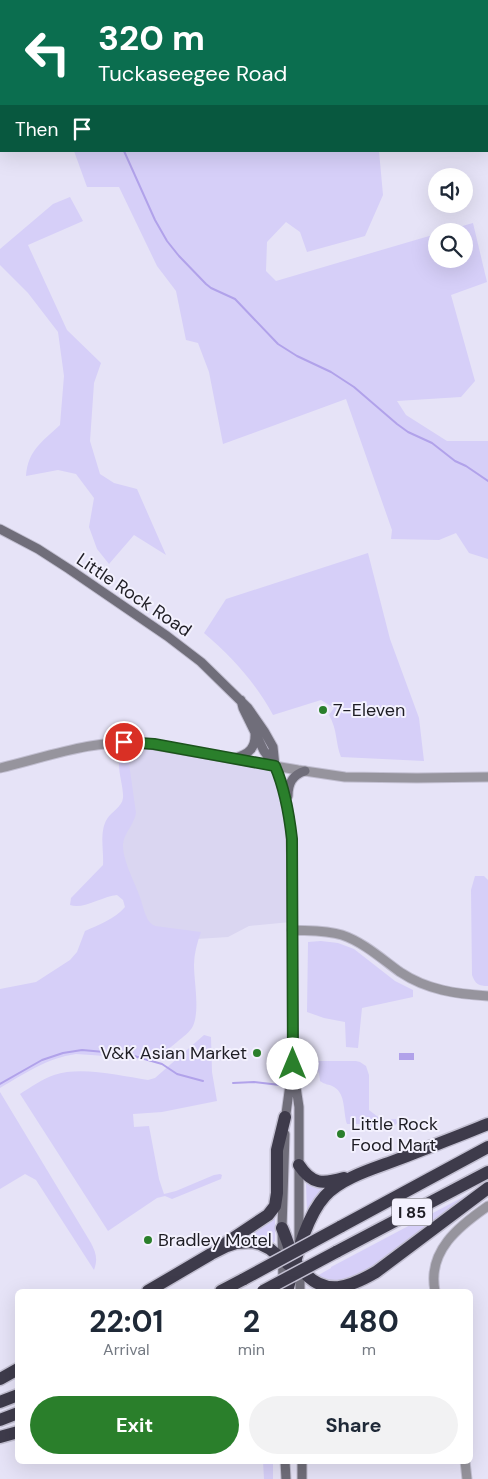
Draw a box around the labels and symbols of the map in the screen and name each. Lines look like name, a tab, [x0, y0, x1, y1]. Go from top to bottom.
street label: Little Rock Road	[72, 548, 196, 642]
place label: 7-Eleven	[333, 698, 405, 722]
marker: 7-Eleven	[317, 704, 329, 716]
pin	[103, 721, 145, 763]
position arrow	[266, 1037, 318, 1089]
place label: V&K Asian Market	[100, 1041, 247, 1065]
marker: V&K Asian Market	[251, 1047, 263, 1059]
place label: Little Rock Food Mart	[351, 1112, 438, 1157]
marker: Little Rock Food Mart	[335, 1128, 347, 1140]
road number: I 85	[392, 1198, 432, 1226]
place label: Bradley Motel	[158, 1228, 272, 1252]
marker: Bradley Motel	[142, 1234, 154, 1246]

